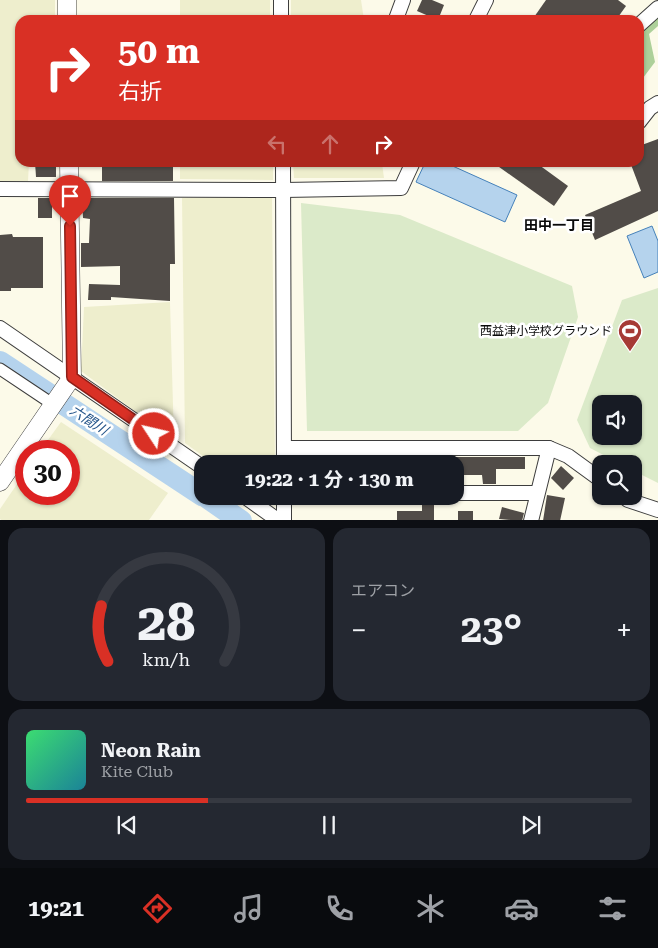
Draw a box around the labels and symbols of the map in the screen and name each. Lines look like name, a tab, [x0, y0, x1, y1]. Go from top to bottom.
pin	[49, 175, 91, 226]
district label: 田中一丁目	[524, 217, 594, 233]
sports icon: 西益津小学校グラウンド	[617, 318, 643, 352]
place label: 西益津小学校グラウンド	[480, 324, 612, 338]
water label: 六間川	[67, 402, 113, 439]
position arrow	[127, 407, 179, 459]
speed limit sign: 30	[15, 440, 80, 505]

